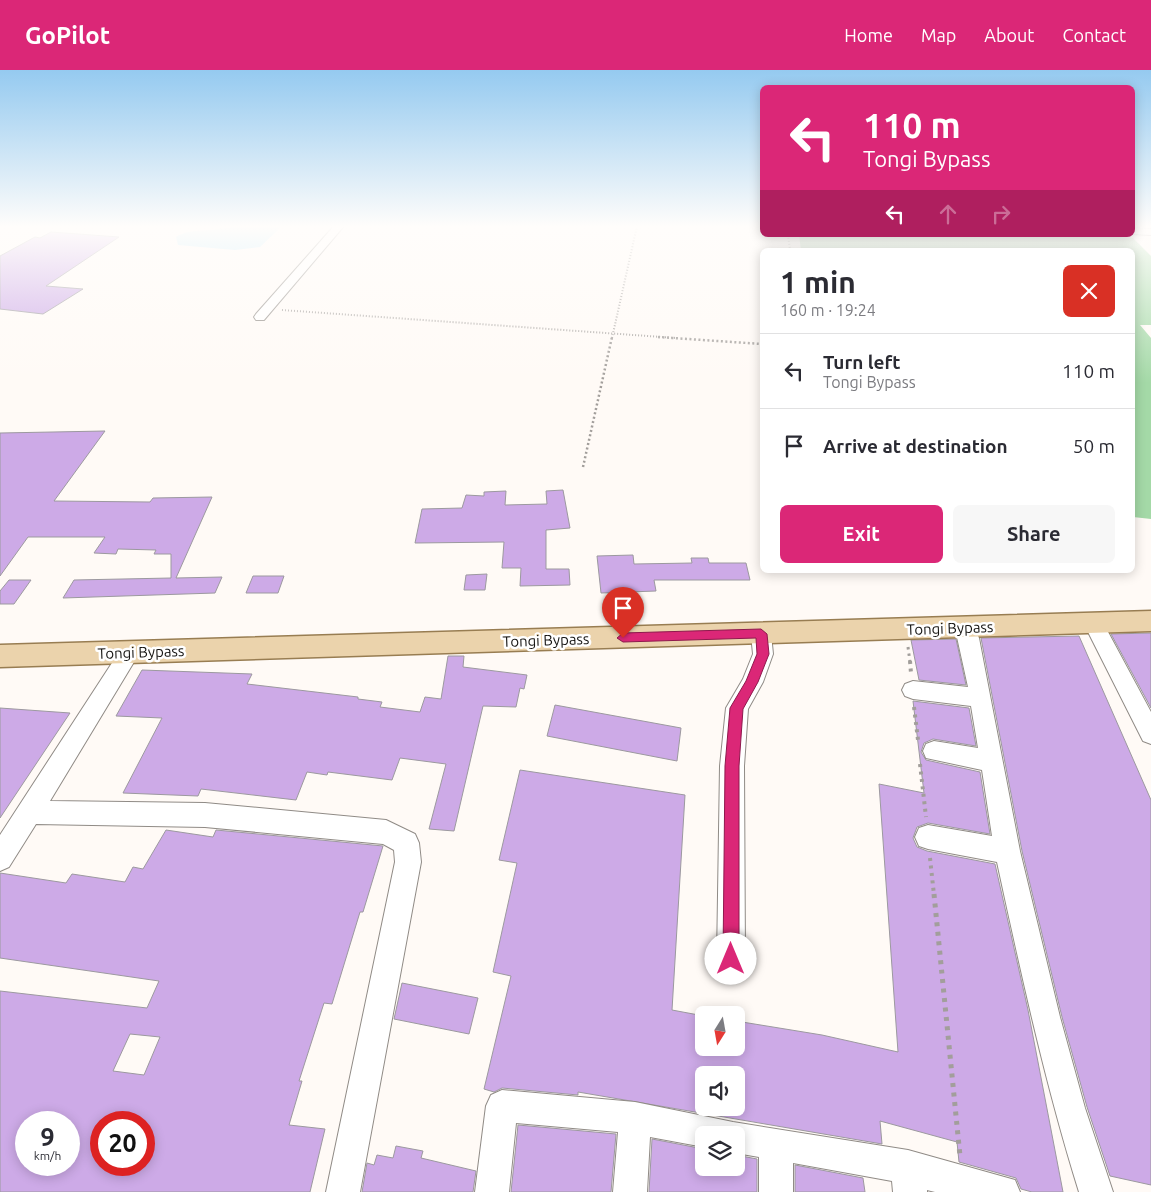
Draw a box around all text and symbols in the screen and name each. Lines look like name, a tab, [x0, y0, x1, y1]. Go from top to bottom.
text: GoPilot	[25, 22, 110, 49]
text: Home	[844, 25, 893, 45]
text: Map	[921, 25, 956, 45]
text: About	[984, 25, 1034, 45]
text: Contact	[1062, 25, 1126, 45]
icon: left	[780, 105, 845, 170]
text: 110 m	[863, 105, 961, 145]
text: Tongi Bypass	[863, 146, 990, 171]
icon: left	[881, 200, 909, 228]
icon: ahead	[934, 200, 962, 228]
icon: right	[987, 200, 1015, 228]
text: 1 min	[780, 265, 856, 299]
button: close	[1063, 265, 1115, 317]
text: 160 m · 19:24	[780, 301, 876, 319]
text: Turn left	[823, 351, 901, 373]
icon: left	[780, 357, 808, 385]
text: 110 m	[1062, 360, 1115, 382]
text: Tongi Bypass	[823, 373, 916, 391]
icon: arrive	[780, 432, 808, 460]
text: Arrive at destination	[823, 435, 1008, 457]
text: 50 m	[1073, 435, 1115, 457]
button: Exit	[780, 505, 943, 563]
button: Share	[953, 505, 1115, 563]
pin	[602, 587, 644, 638]
icon: arrive	[609, 594, 637, 622]
street label: Tongi Bypass	[906, 618, 994, 638]
street label: Tongi Bypass	[502, 630, 590, 650]
street label: Tongi Bypass	[97, 642, 185, 662]
position arrow	[704, 932, 756, 984]
north arrow	[695, 1006, 745, 1056]
map controls	[695, 1006, 745, 1176]
button: sound	[695, 1066, 745, 1116]
speed limit sign: 20	[90, 1111, 155, 1176]
text: 9	[40, 1123, 55, 1151]
button: layers	[695, 1126, 745, 1176]
text: km/h	[34, 1149, 61, 1162]

